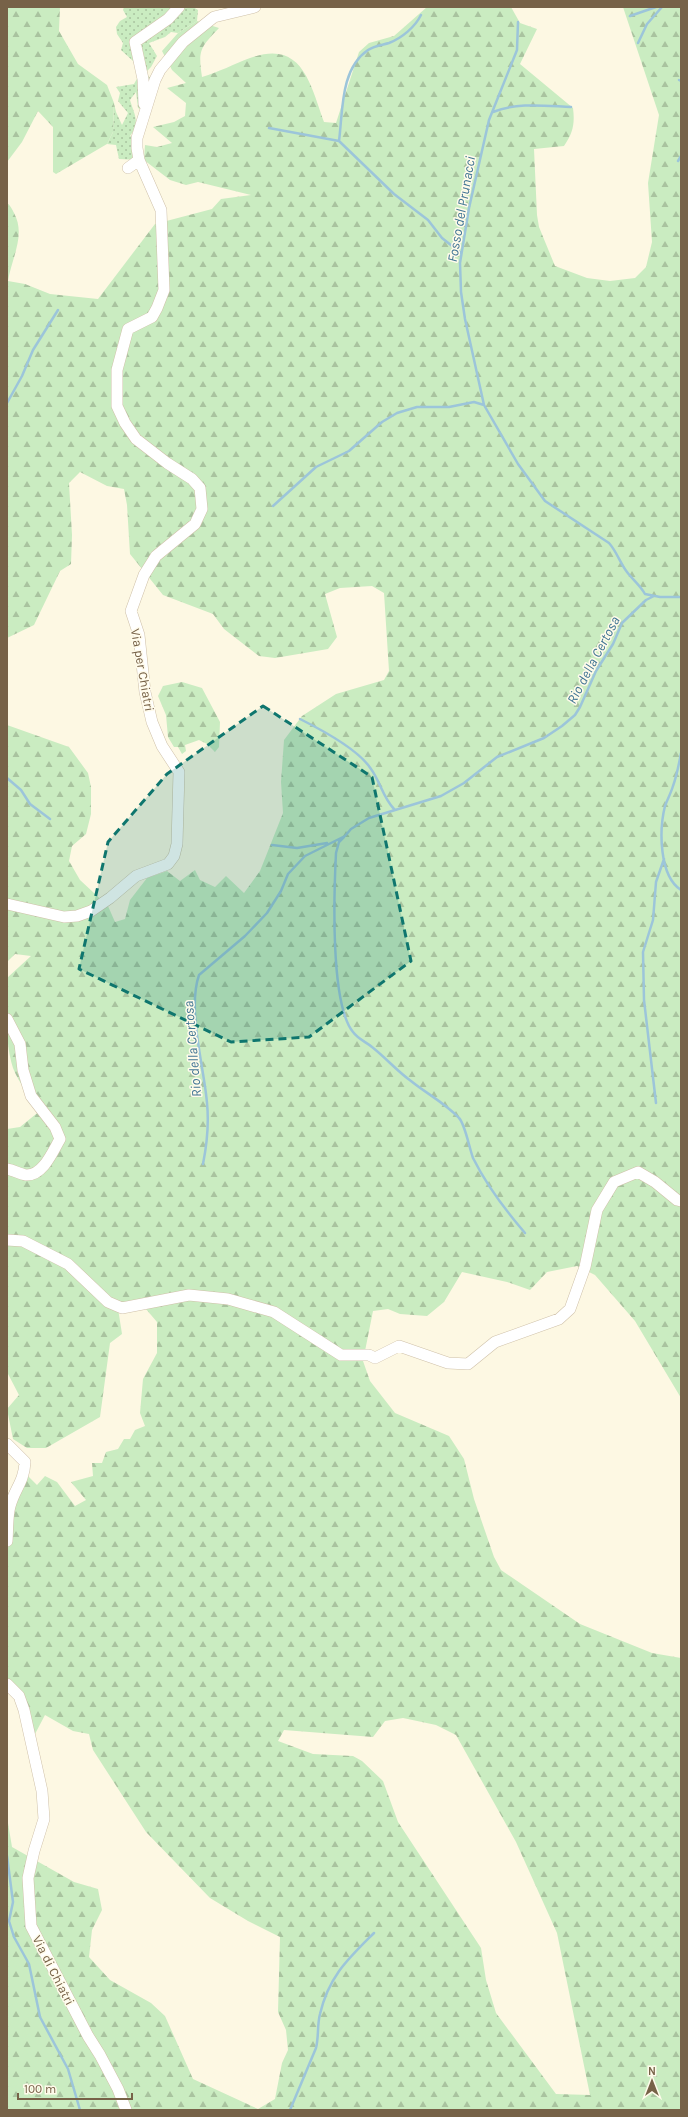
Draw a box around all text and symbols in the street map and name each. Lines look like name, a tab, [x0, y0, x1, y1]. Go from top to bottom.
water label: Fosso del Prunacci	[444, 154, 479, 264]
water label: Rio della Certosa	[563, 614, 624, 707]
street label: Via per Chiatri	[128, 628, 157, 713]
water label: Rio della Certosa	[180, 1000, 205, 1098]
street label: Via di Chiatri	[30, 1933, 78, 2008]
north arrow	[632, 2061, 672, 2101]
text: N	[648, 2065, 656, 2078]
scale bar	[18, 2075, 132, 2101]
text: 100 m	[24, 2082, 56, 2096]

